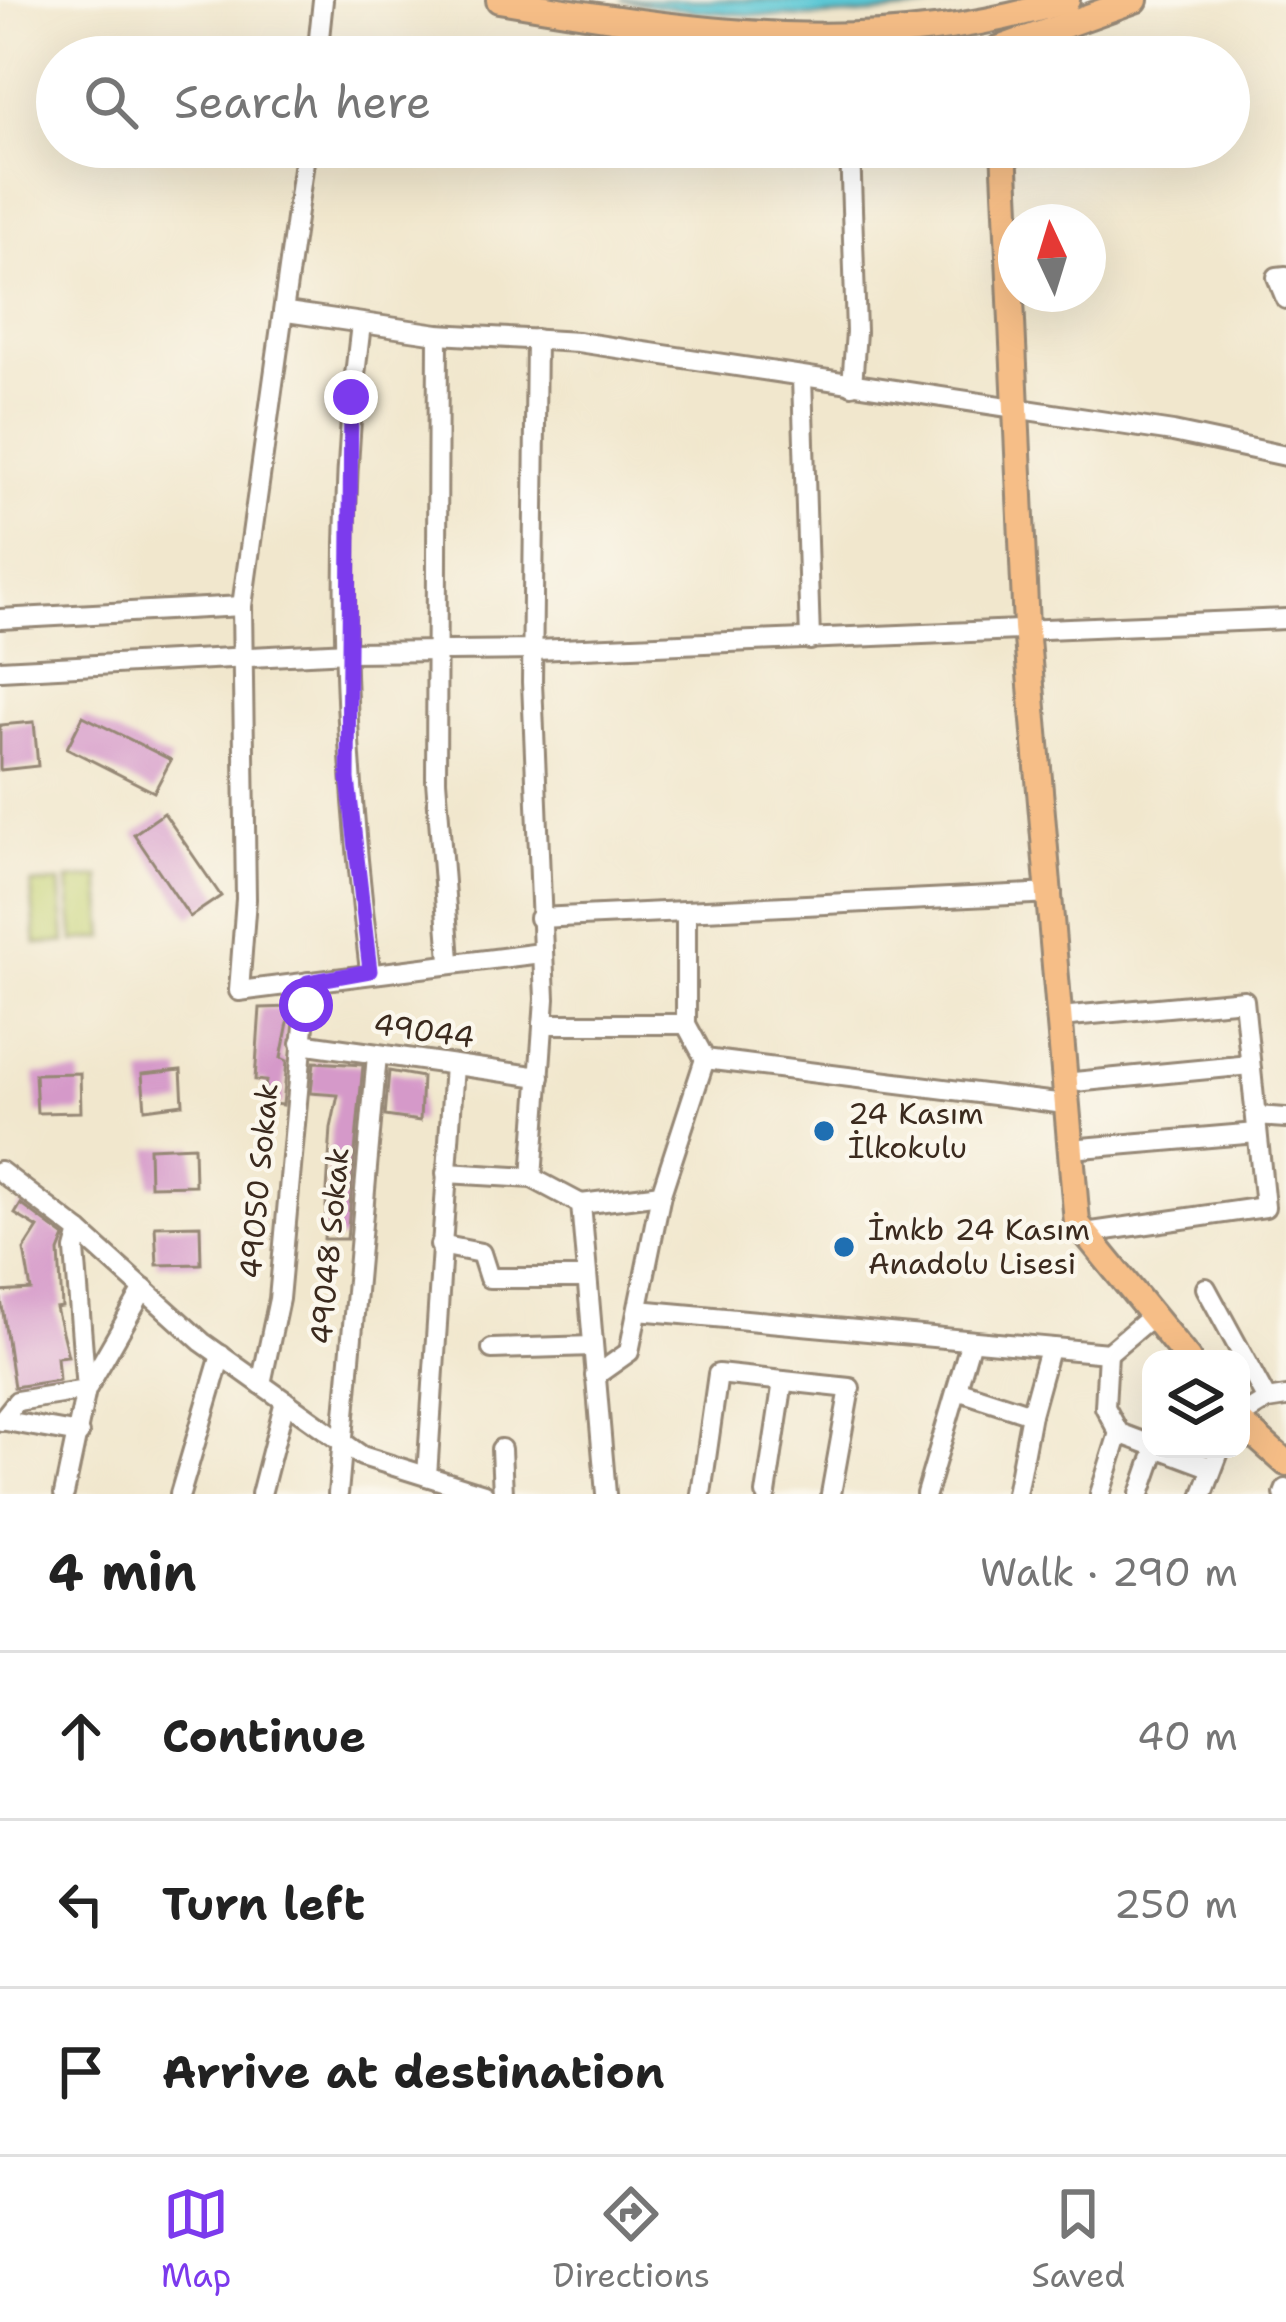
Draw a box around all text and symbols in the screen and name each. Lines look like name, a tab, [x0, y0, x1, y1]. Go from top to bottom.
search box	[36, 36, 1250, 168]
icon: search	[78, 69, 144, 135]
text: Search here	[174, 72, 431, 132]
north arrow	[998, 204, 1106, 312]
route end	[324, 370, 378, 424]
route start	[279, 978, 333, 1032]
street label: 49044	[371, 1003, 477, 1058]
street label: 49050 Sokak	[230, 1081, 287, 1281]
place label: 24 Kasım İlkokulu	[848, 1093, 984, 1168]
marker: 24 Kasım İlkokulu	[811, 1118, 837, 1144]
street label: 49048 Sokak	[300, 1145, 359, 1346]
place label: İmkb 24 Kasım Anadolu Lisesi	[868, 1209, 1090, 1284]
marker: İmkb 24 Kasım Anadolu Lisesi	[831, 1234, 857, 1260]
map controls	[1142, 1350, 1250, 1458]
button: layers	[1142, 1350, 1250, 1458]
text: 4 min	[48, 1538, 197, 1606]
text: Walk · 290 m	[980, 1546, 1238, 1598]
icon: ahead	[48, 1703, 114, 1769]
text: Continue	[162, 1706, 366, 1766]
text: 40 m	[1137, 1710, 1238, 1762]
icon: left	[48, 1871, 114, 1937]
text: Turn left	[162, 1874, 365, 1934]
text: 250 m	[1114, 1878, 1238, 1930]
icon: arrive	[48, 2039, 114, 2105]
text: Arrive at destination	[162, 2042, 665, 2102]
tab: Map	[161, 2181, 231, 2298]
tab: Directions	[553, 2181, 710, 2298]
tab: Saved	[1032, 2181, 1125, 2298]

